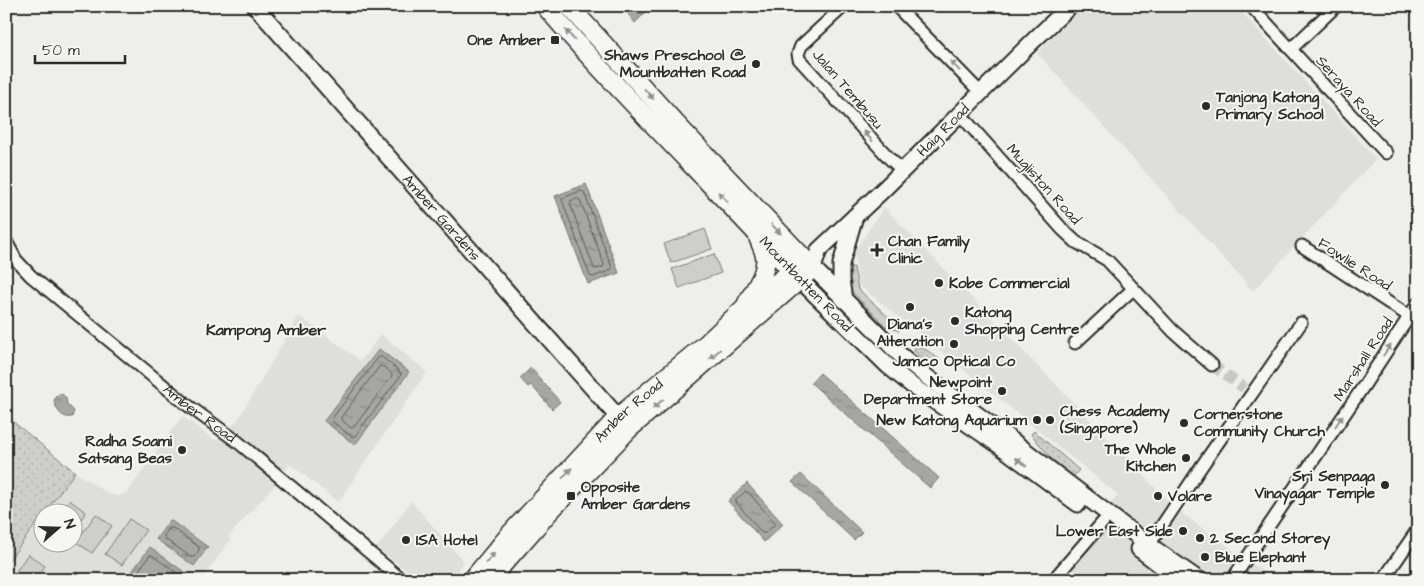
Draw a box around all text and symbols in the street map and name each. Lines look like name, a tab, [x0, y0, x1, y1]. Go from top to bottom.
place label: One Amber	[467, 30, 546, 51]
one-way arrow	[564, 30, 576, 42]
scale bar	[35, 32, 125, 64]
marker: One Amber	[549, 34, 561, 46]
text: 50 m	[42, 40, 80, 61]
place label: Shaws Preschool @ Mountbatten Road	[603, 45, 746, 83]
street label: Jalan Tembusu	[807, 45, 888, 134]
street label: Seraya Road	[1310, 51, 1387, 133]
marker: Shaws Preschool @ Mountbatten Road	[750, 58, 762, 70]
one-way arrow	[949, 61, 961, 73]
place label: Tanjong Katong Primary School	[1215, 87, 1324, 126]
one-way arrow	[643, 88, 655, 100]
street label: Haig Road	[912, 99, 975, 162]
marker: Tanjong Katong Primary School	[1200, 100, 1212, 112]
one-way arrow	[862, 130, 874, 142]
street label: Mugliston Road	[1001, 139, 1086, 230]
street label: Amber Gardens	[397, 170, 486, 266]
one-way arrow	[717, 191, 729, 203]
one-way arrow	[770, 223, 782, 235]
place label: Chan Family Clinic	[888, 231, 971, 269]
street label: Mountbatten Road	[754, 232, 857, 337]
street label: Fowlie Road	[1314, 233, 1396, 296]
marker: Chan Family Clinic	[870, 243, 884, 257]
place label: Kobe Commercial	[949, 273, 1070, 294]
marker: Kobe Commercial	[933, 277, 945, 289]
marker: Diana's Alteration	[904, 301, 916, 313]
place label: Katong Shopping Centre	[964, 302, 1079, 342]
street label: Marshall Road	[1328, 313, 1399, 405]
place label: Diana's Alteration	[877, 314, 944, 352]
marker: Katong Shopping Centre	[949, 315, 961, 327]
district label: Kampong Amber	[206, 319, 326, 343]
marker: Jamco Optical Co	[948, 338, 960, 350]
one-way arrow	[1382, 343, 1392, 357]
one-way arrow	[709, 348, 721, 360]
place label: Jamco Optical Co	[892, 351, 1016, 372]
place label: Newpoint Department Store	[864, 372, 993, 410]
street label: Amber Road	[589, 374, 668, 447]
street label: Amber Road	[158, 379, 241, 448]
marker: Newpoint Department Store	[996, 385, 1008, 397]
one-way arrow	[652, 398, 665, 409]
place label: Chess Academy (Singapore)	[1059, 401, 1170, 441]
place label: Cornerstone Community Church	[1194, 404, 1326, 443]
place label: New Katong Aquarium	[876, 410, 1027, 433]
marker: New Katong Aquarium	[1031, 414, 1043, 426]
marker: Chess Academy (Singapore)	[1044, 414, 1056, 426]
one-way arrow	[1335, 414, 1344, 428]
marker: Cornerstone Community Church	[1178, 417, 1190, 429]
place label: Radha Soami Satsang Beas	[77, 431, 173, 471]
place label: The Whole Kitchen	[1104, 439, 1176, 477]
marker: Radha Soami Satsang Beas	[176, 444, 188, 456]
marker: The Whole Kitchen	[1180, 452, 1192, 464]
one-way arrow	[1015, 457, 1028, 467]
place label: Sri Senpaga Vinayagar Temple	[1254, 466, 1375, 506]
one-way arrow	[561, 468, 573, 480]
place label: Opposite Amber Gardens	[581, 477, 691, 515]
marker: Sri Senpaga Vinayagar Temple	[1379, 479, 1391, 491]
place label: Volare	[1167, 486, 1212, 507]
marker: Opposite Amber Gardens	[565, 490, 577, 502]
marker: Volare	[1152, 490, 1164, 502]
north arrow	[32, 504, 82, 554]
text: N	[58, 516, 80, 532]
place label: Lower East Side	[1056, 521, 1173, 542]
marker: Lower East Side	[1177, 525, 1189, 537]
place label: 2 Second Storey	[1209, 528, 1331, 550]
place label: ISA Hotel	[416, 530, 478, 551]
marker: 2 Second Storey	[1194, 532, 1206, 544]
marker: ISA Hotel	[400, 534, 412, 546]
place label: Blue Elephant	[1215, 547, 1307, 568]
marker: Blue Elephant	[1199, 551, 1211, 563]
one-way arrow	[484, 553, 496, 565]

